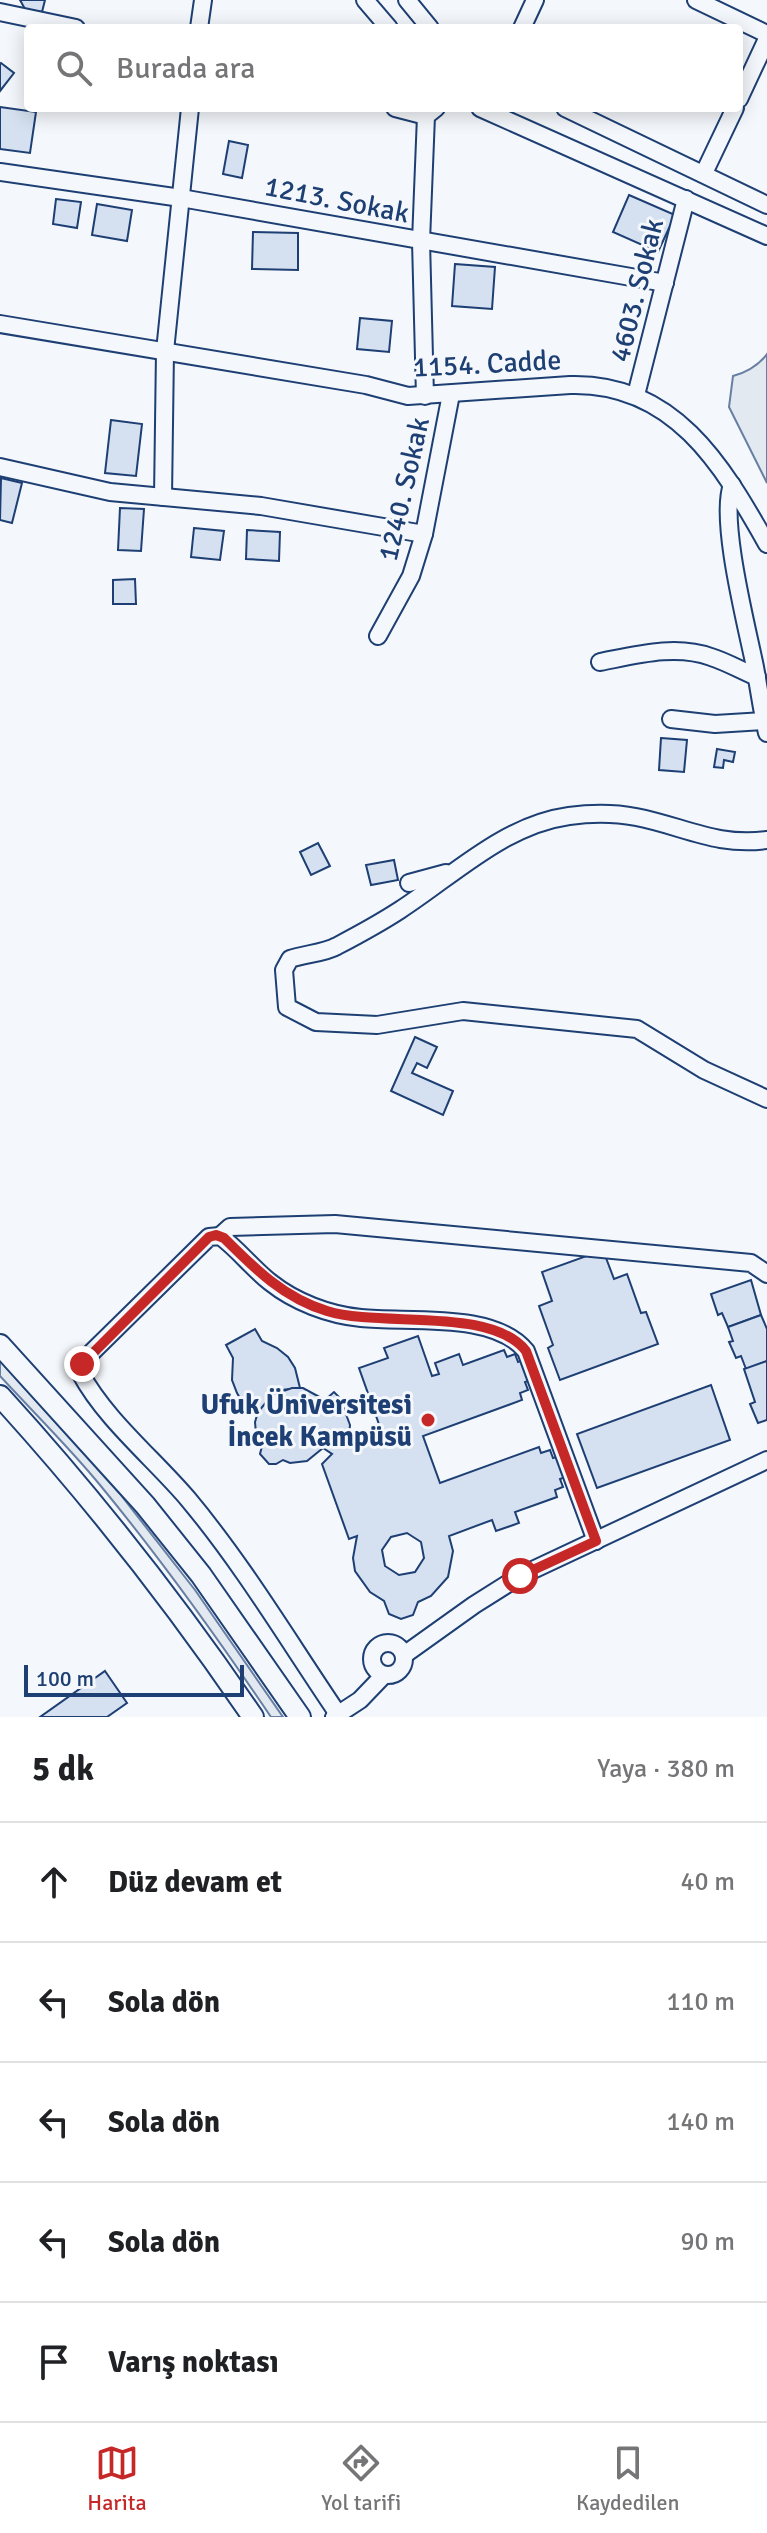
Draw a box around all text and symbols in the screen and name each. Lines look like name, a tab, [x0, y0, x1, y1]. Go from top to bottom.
search box	[24, 24, 743, 112]
icon: search	[52, 46, 96, 90]
text: Burada ara	[116, 50, 255, 87]
street label: 1213. Sokak	[262, 169, 412, 231]
street label: 4603. Sokak	[603, 215, 671, 365]
street label: 1154. Cadde	[412, 343, 562, 385]
street label: 1240. Sokak	[371, 414, 437, 564]
route end	[64, 1346, 100, 1382]
place label: Ufuk Üniversitesi İncek Kampüsü	[201, 1388, 412, 1454]
marker: Ufuk Üniversitesi İncek Kampüsü	[419, 1411, 437, 1429]
route start	[502, 1558, 538, 1594]
scale bar	[24, 1661, 244, 1697]
text: 100 m	[36, 1665, 94, 1692]
text: 5 dk	[32, 1748, 94, 1790]
text: Yaya · 380 m	[597, 1753, 735, 1785]
icon: ahead	[32, 1860, 76, 1904]
text: Düz devam et	[108, 1864, 282, 1901]
text: 40 m	[680, 1866, 735, 1898]
icon: left	[32, 1980, 76, 2024]
text: Sola dön	[108, 1984, 220, 2021]
text: 110 m	[666, 1986, 735, 2018]
icon: left	[32, 2100, 76, 2144]
text: Sola dön	[108, 2104, 220, 2141]
text: 140 m	[666, 2106, 735, 2138]
icon: left	[32, 2220, 76, 2264]
text: Sola dön	[108, 2224, 220, 2261]
text: 90 m	[680, 2226, 735, 2258]
icon: arrive	[32, 2340, 76, 2384]
text: Varış noktası	[108, 2344, 279, 2381]
tab: Harita	[87, 2441, 147, 2516]
tab: Yol tarifi	[321, 2441, 401, 2516]
tab: Kaydedilen	[576, 2441, 680, 2516]

